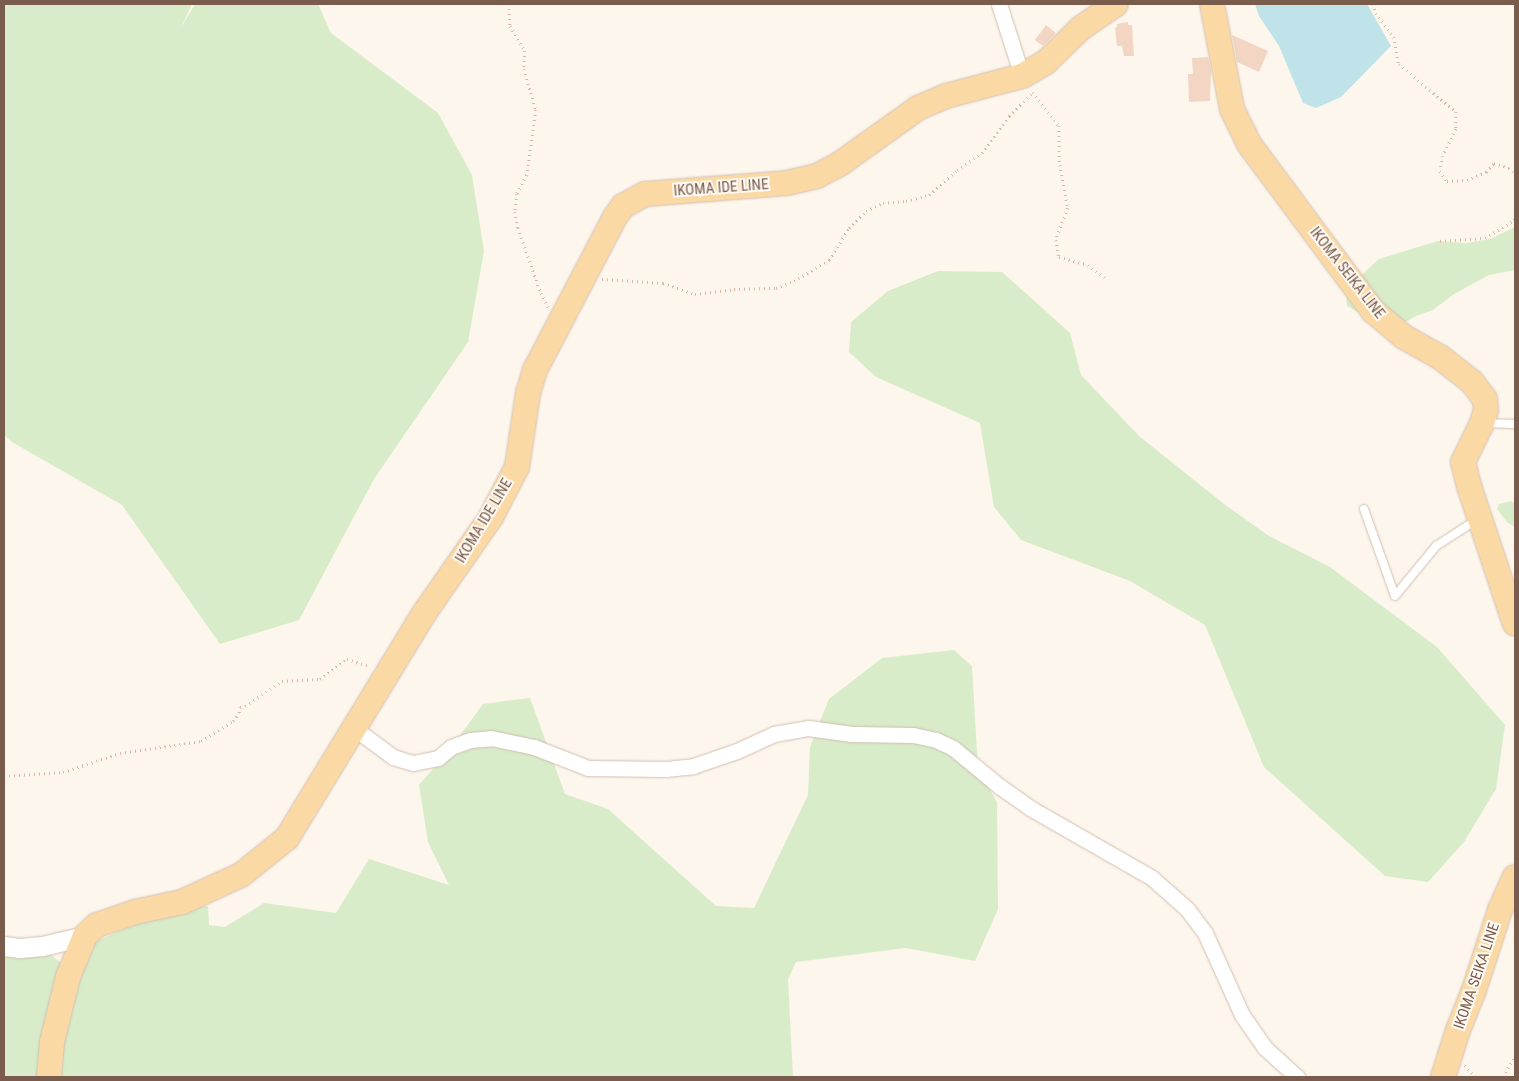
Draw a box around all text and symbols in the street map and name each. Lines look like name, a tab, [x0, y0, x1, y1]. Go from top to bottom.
street label: IKOMA IDE LINE	[673, 176, 769, 200]
street label: IKOMA SEIKA LINE	[1306, 224, 1388, 322]
street label: IKOMA IDE LINE	[452, 476, 516, 566]
street label: IKOMA SEIKA LINE	[1450, 921, 1504, 1031]

